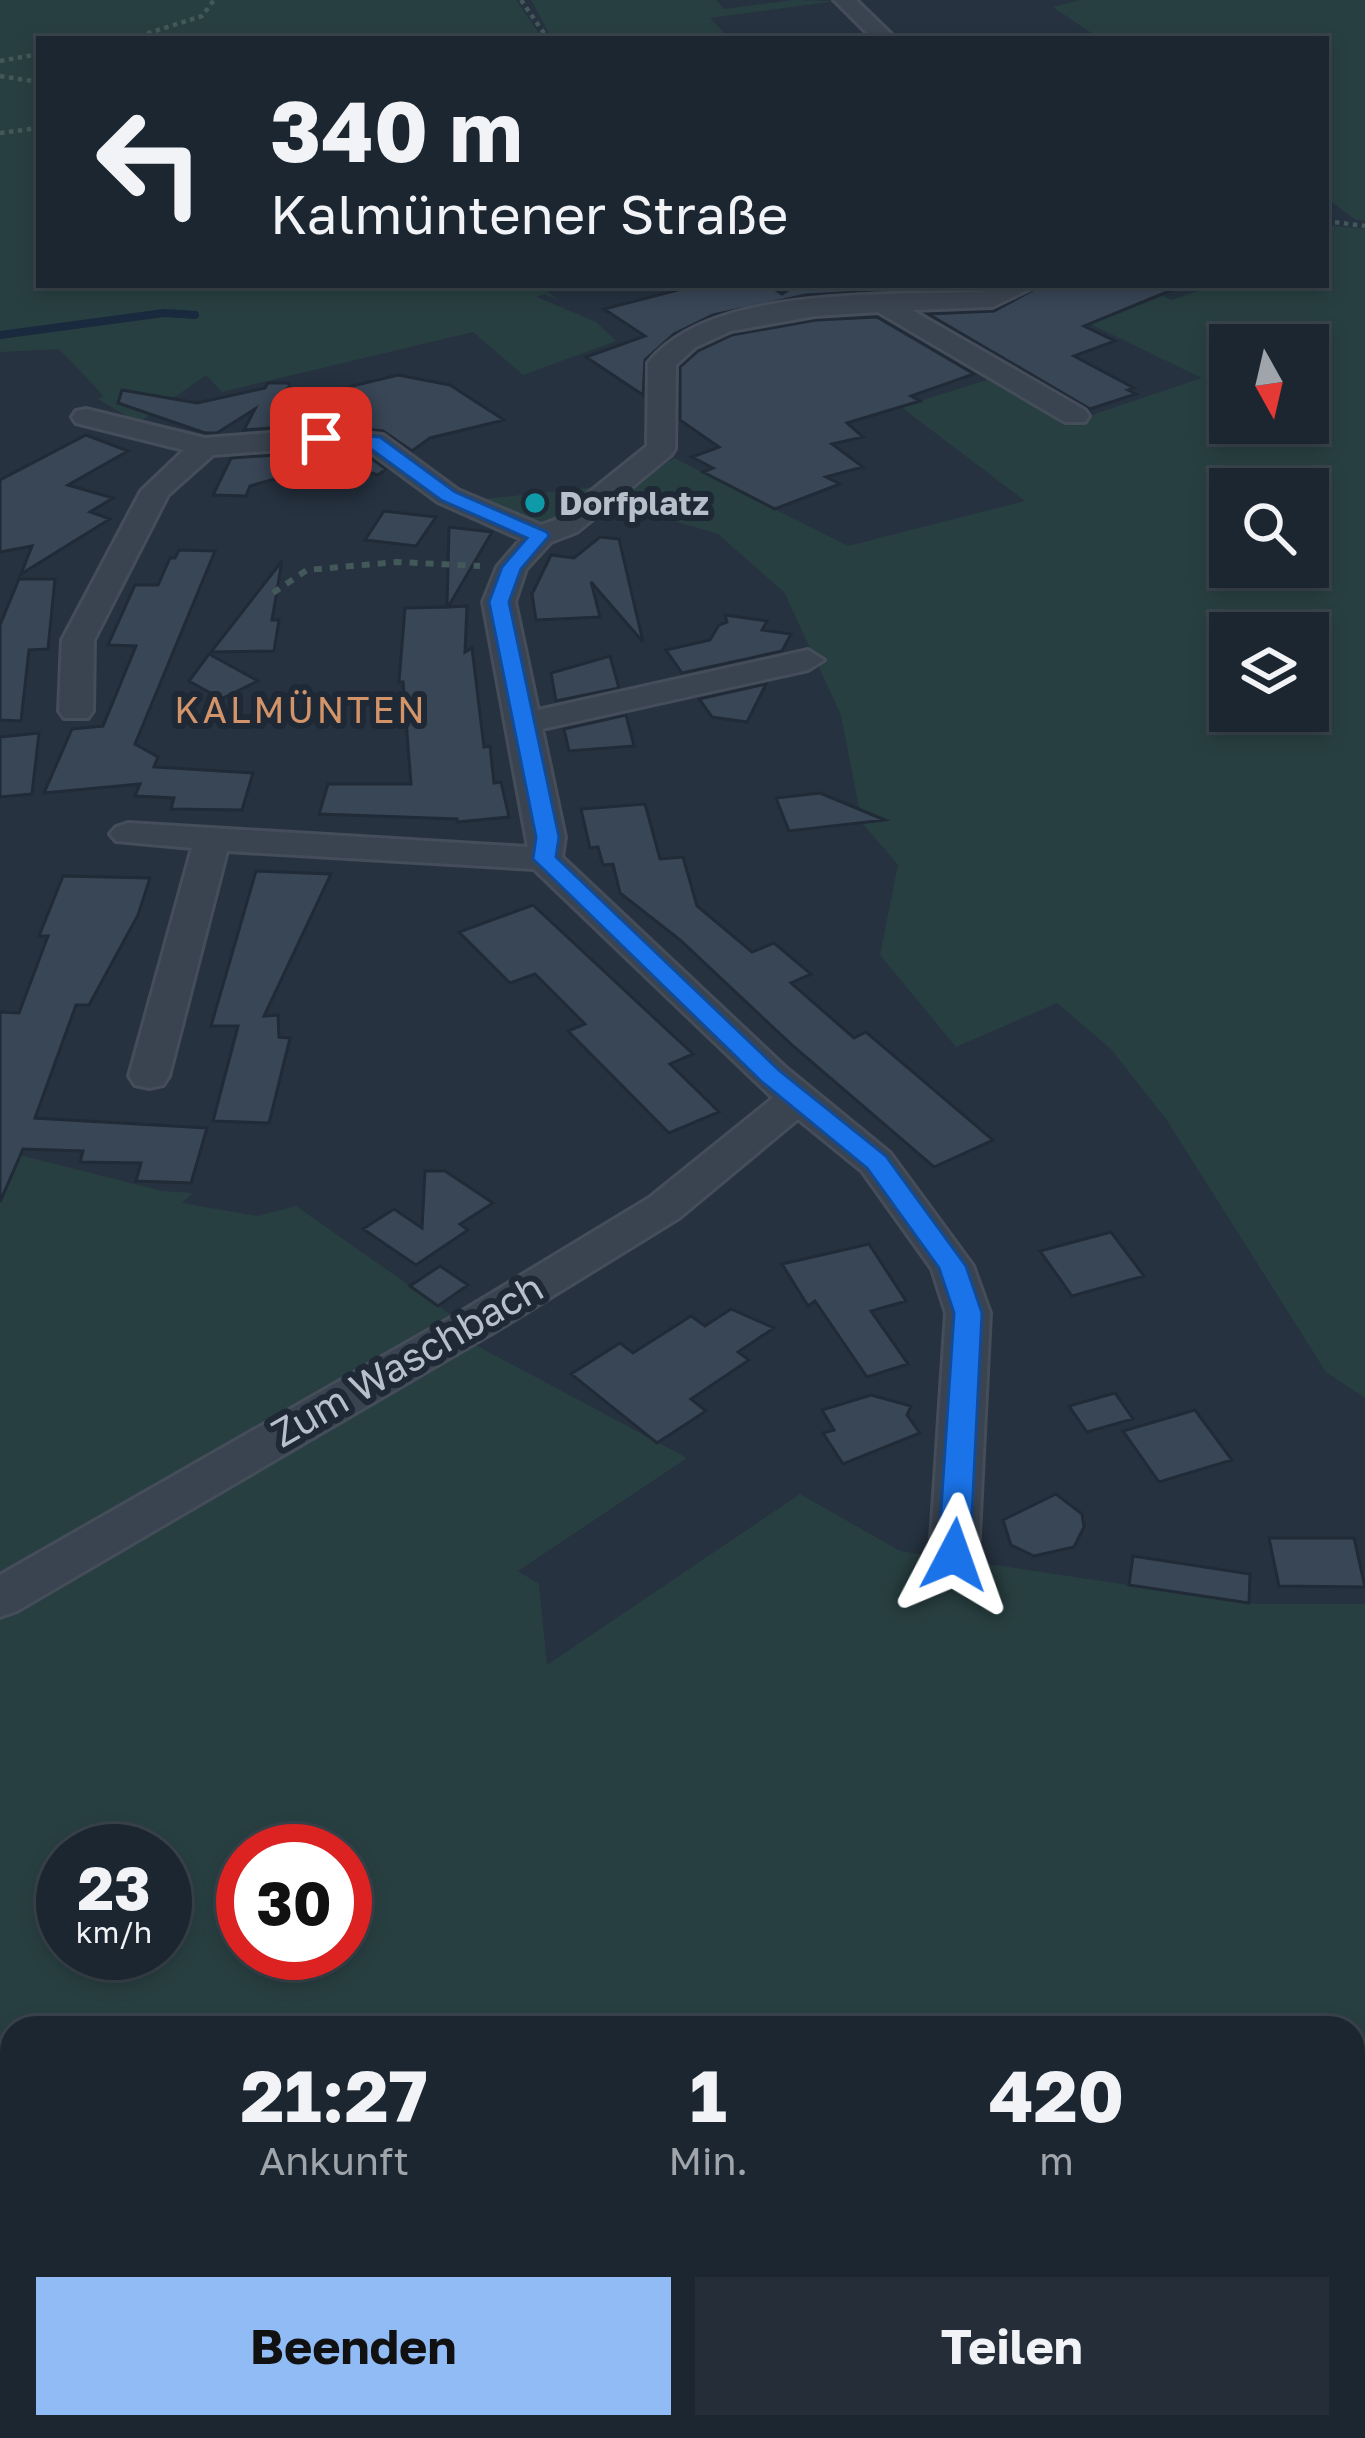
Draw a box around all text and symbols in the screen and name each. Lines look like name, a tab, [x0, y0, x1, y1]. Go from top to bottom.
text: 340 m	[270, 80, 523, 180]
icon: left	[72, 84, 228, 240]
text: Kalmüntener Straße	[270, 181, 788, 246]
north arrow	[1209, 324, 1329, 444]
map controls	[1209, 324, 1329, 732]
pin	[270, 387, 372, 489]
icon: arrive	[288, 405, 354, 471]
button: search	[1209, 468, 1329, 588]
place label: Dorfplatz	[559, 483, 709, 522]
marker: Dorfplatz	[522, 490, 548, 516]
button: layers	[1209, 612, 1329, 732]
district label: KALMÜNTEN	[174, 688, 428, 731]
street label: Zum Waschbach	[263, 1263, 551, 1456]
position arrow	[891, 1492, 1017, 1618]
speed limit sign: 30	[216, 1824, 372, 1980]
text: 23	[77, 1851, 151, 1923]
text: km/h	[76, 1914, 152, 1950]
text: 21:27	[241, 2051, 428, 2138]
text: 1	[690, 2051, 727, 2138]
text: 420	[989, 2051, 1124, 2138]
text: Ankunft	[259, 2137, 409, 2184]
text: Min.	[668, 2137, 748, 2184]
text: m	[1039, 2137, 1074, 2184]
button: Beenden	[36, 2277, 671, 2415]
button: Teilen	[695, 2277, 1329, 2415]

